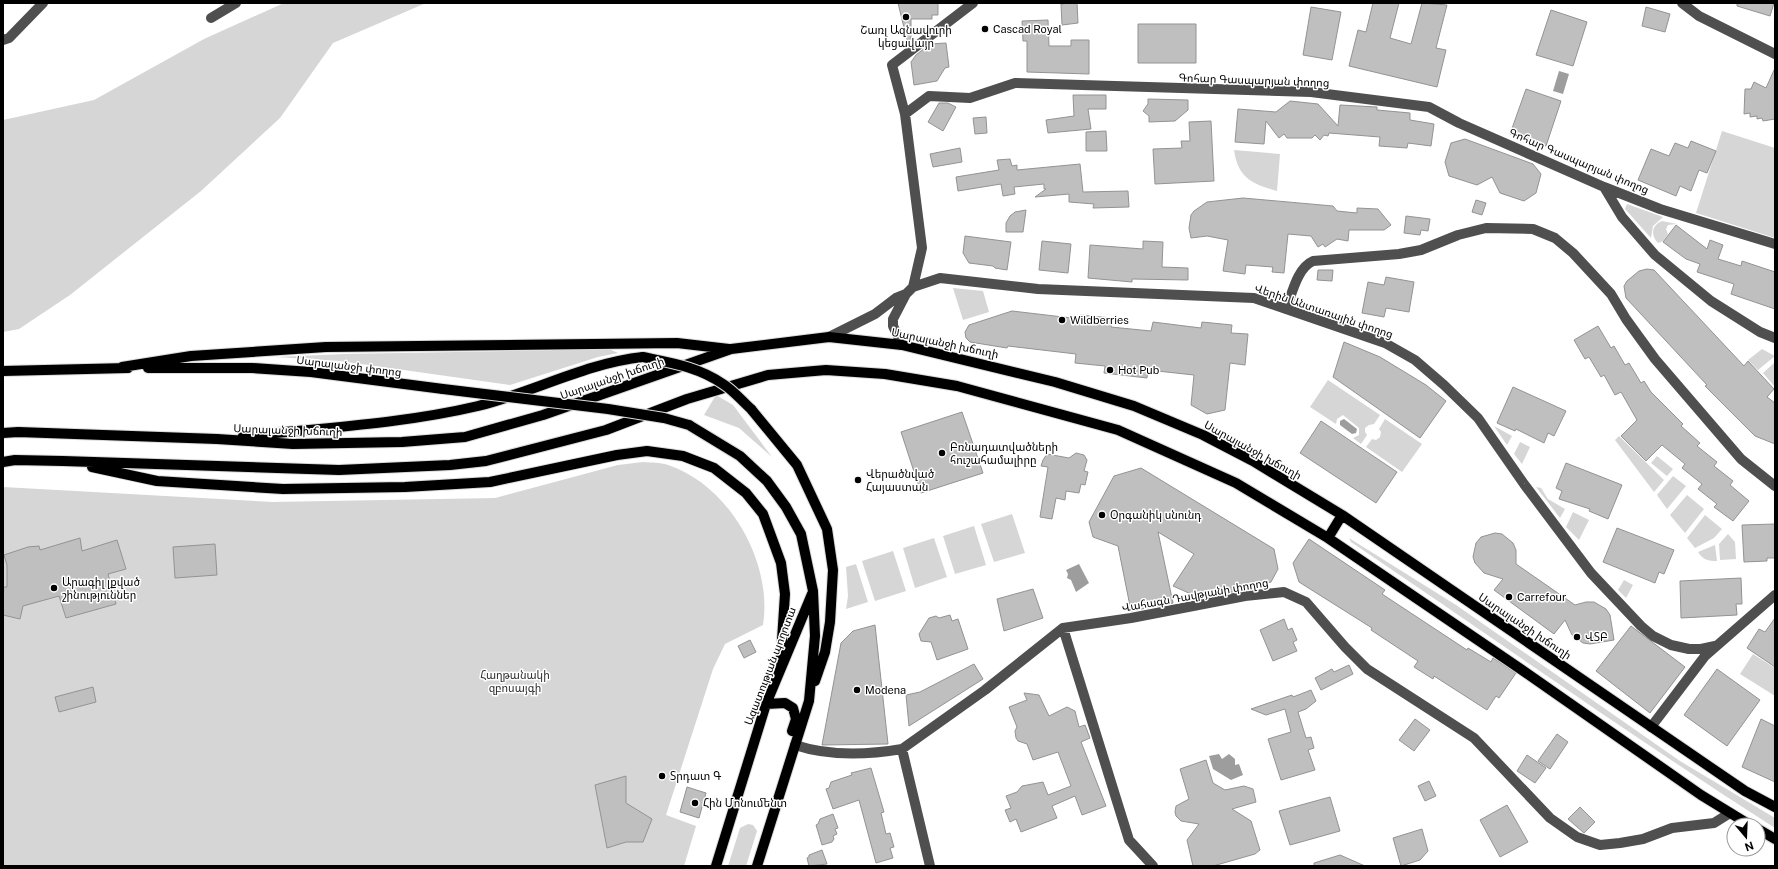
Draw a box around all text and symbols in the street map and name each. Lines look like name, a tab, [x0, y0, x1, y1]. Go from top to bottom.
marker: Շառլ Ազնավուրի կեցավայր	[901, 12, 911, 22]
place label: Cascad Royal	[993, 23, 1062, 35]
place label: Շառլ Ազնավուրի կեցավայր	[860, 24, 952, 50]
marker: Cascad Royal	[980, 24, 990, 34]
street label: Գոհար Գասպարյան փողոց	[1178, 71, 1330, 90]
street label: Գոհար Գասպարյան փողոց	[1507, 126, 1651, 197]
street label: Վերին Անտառային փողոց	[1253, 282, 1395, 341]
place label: Wildberries	[1070, 314, 1129, 326]
marker: Wildberries	[1057, 315, 1067, 325]
street label: Սարալանջի խճուղի	[890, 326, 1000, 361]
street label: Սարալանջի փողոց	[296, 354, 402, 379]
street label: Սարալանջի խճուղի	[558, 355, 666, 402]
place label: Hot Pub	[1118, 364, 1160, 376]
marker: Hot Pub	[1105, 365, 1115, 375]
street label: Սարալանջի խճուղի	[1202, 418, 1304, 483]
street label: Սարալանջի խճուղի	[233, 422, 343, 439]
place label: Բռնադատվածների հուշահամալիրը	[950, 441, 1058, 467]
marker: Բռնադատվածների հուշահամալիրը	[937, 448, 947, 458]
place label: Վերածնված Հայաստան	[866, 468, 935, 494]
marker: Վերածնված Հայաստան	[853, 475, 863, 485]
place label: Օրգանիկ սնունդ	[1110, 509, 1201, 522]
marker: Օրգանիկ սնունդ	[1097, 510, 1107, 520]
place label: Արագիլ լքված շինություններ	[62, 576, 140, 602]
street label: Վահագն Դավթյանի փողոց	[1121, 576, 1269, 615]
marker: Արագիլ լքված շինություններ	[49, 583, 59, 593]
street label: Սարալանջի խճուղի	[1476, 590, 1574, 662]
place label: Carrefour	[1517, 591, 1566, 603]
marker: Carrefour	[1504, 592, 1514, 602]
street label: Ազատության պողոտա	[742, 605, 799, 727]
place label: ՎՏԲ	[1585, 631, 1608, 643]
marker: ՎՏԲ	[1572, 632, 1582, 642]
park label: Հաղթանակի զբոսայգի	[480, 669, 550, 695]
place label: Modena	[865, 684, 906, 696]
marker: Modena	[852, 685, 862, 695]
place label: Տրդատ Գ	[670, 770, 722, 783]
marker: Տրդատ Գ	[657, 771, 667, 781]
place label: Հին Մոնումենտ	[703, 797, 787, 810]
marker: Հին Մոնումենտ	[690, 798, 700, 808]
north arrow	[1726, 817, 1766, 857]
text: N	[1743, 839, 1755, 854]

